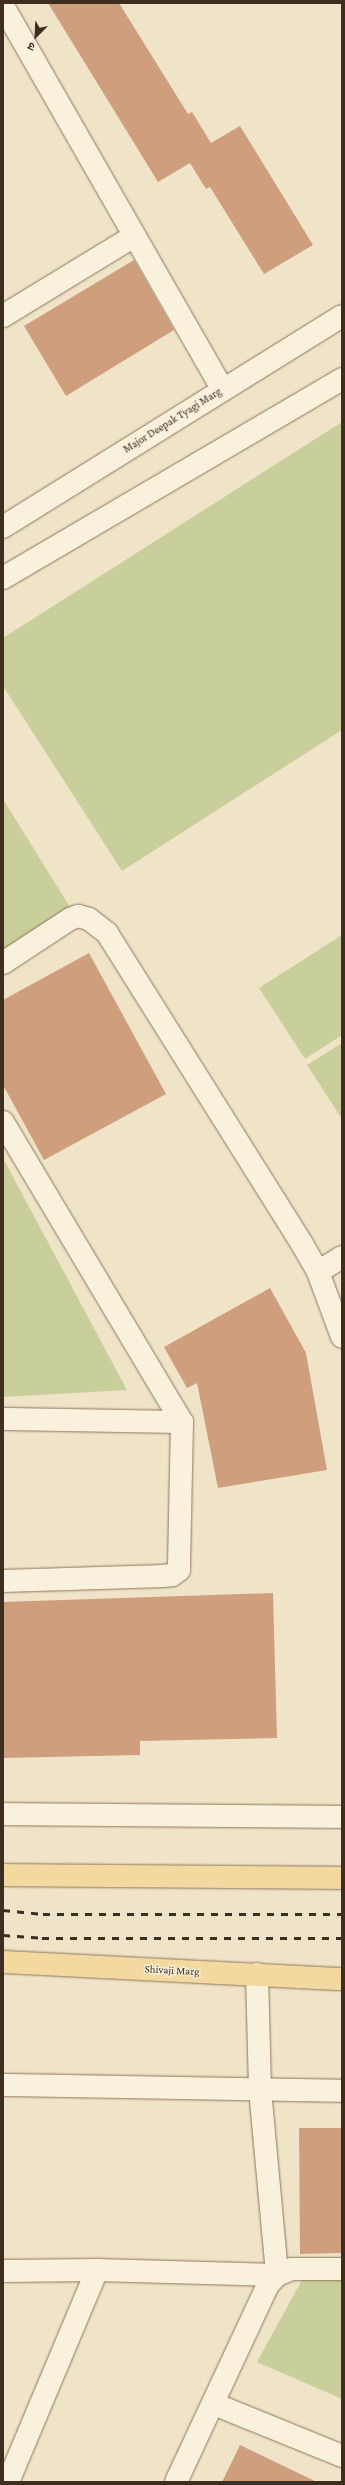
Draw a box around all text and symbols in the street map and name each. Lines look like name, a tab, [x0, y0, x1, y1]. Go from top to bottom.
north arrow	[16, 16, 56, 56]
text: उ	[26, 40, 37, 54]
street label: Major Deepak Tyagi Marg	[121, 384, 223, 456]
street label: Shivaji Marg	[144, 1962, 200, 1978]

